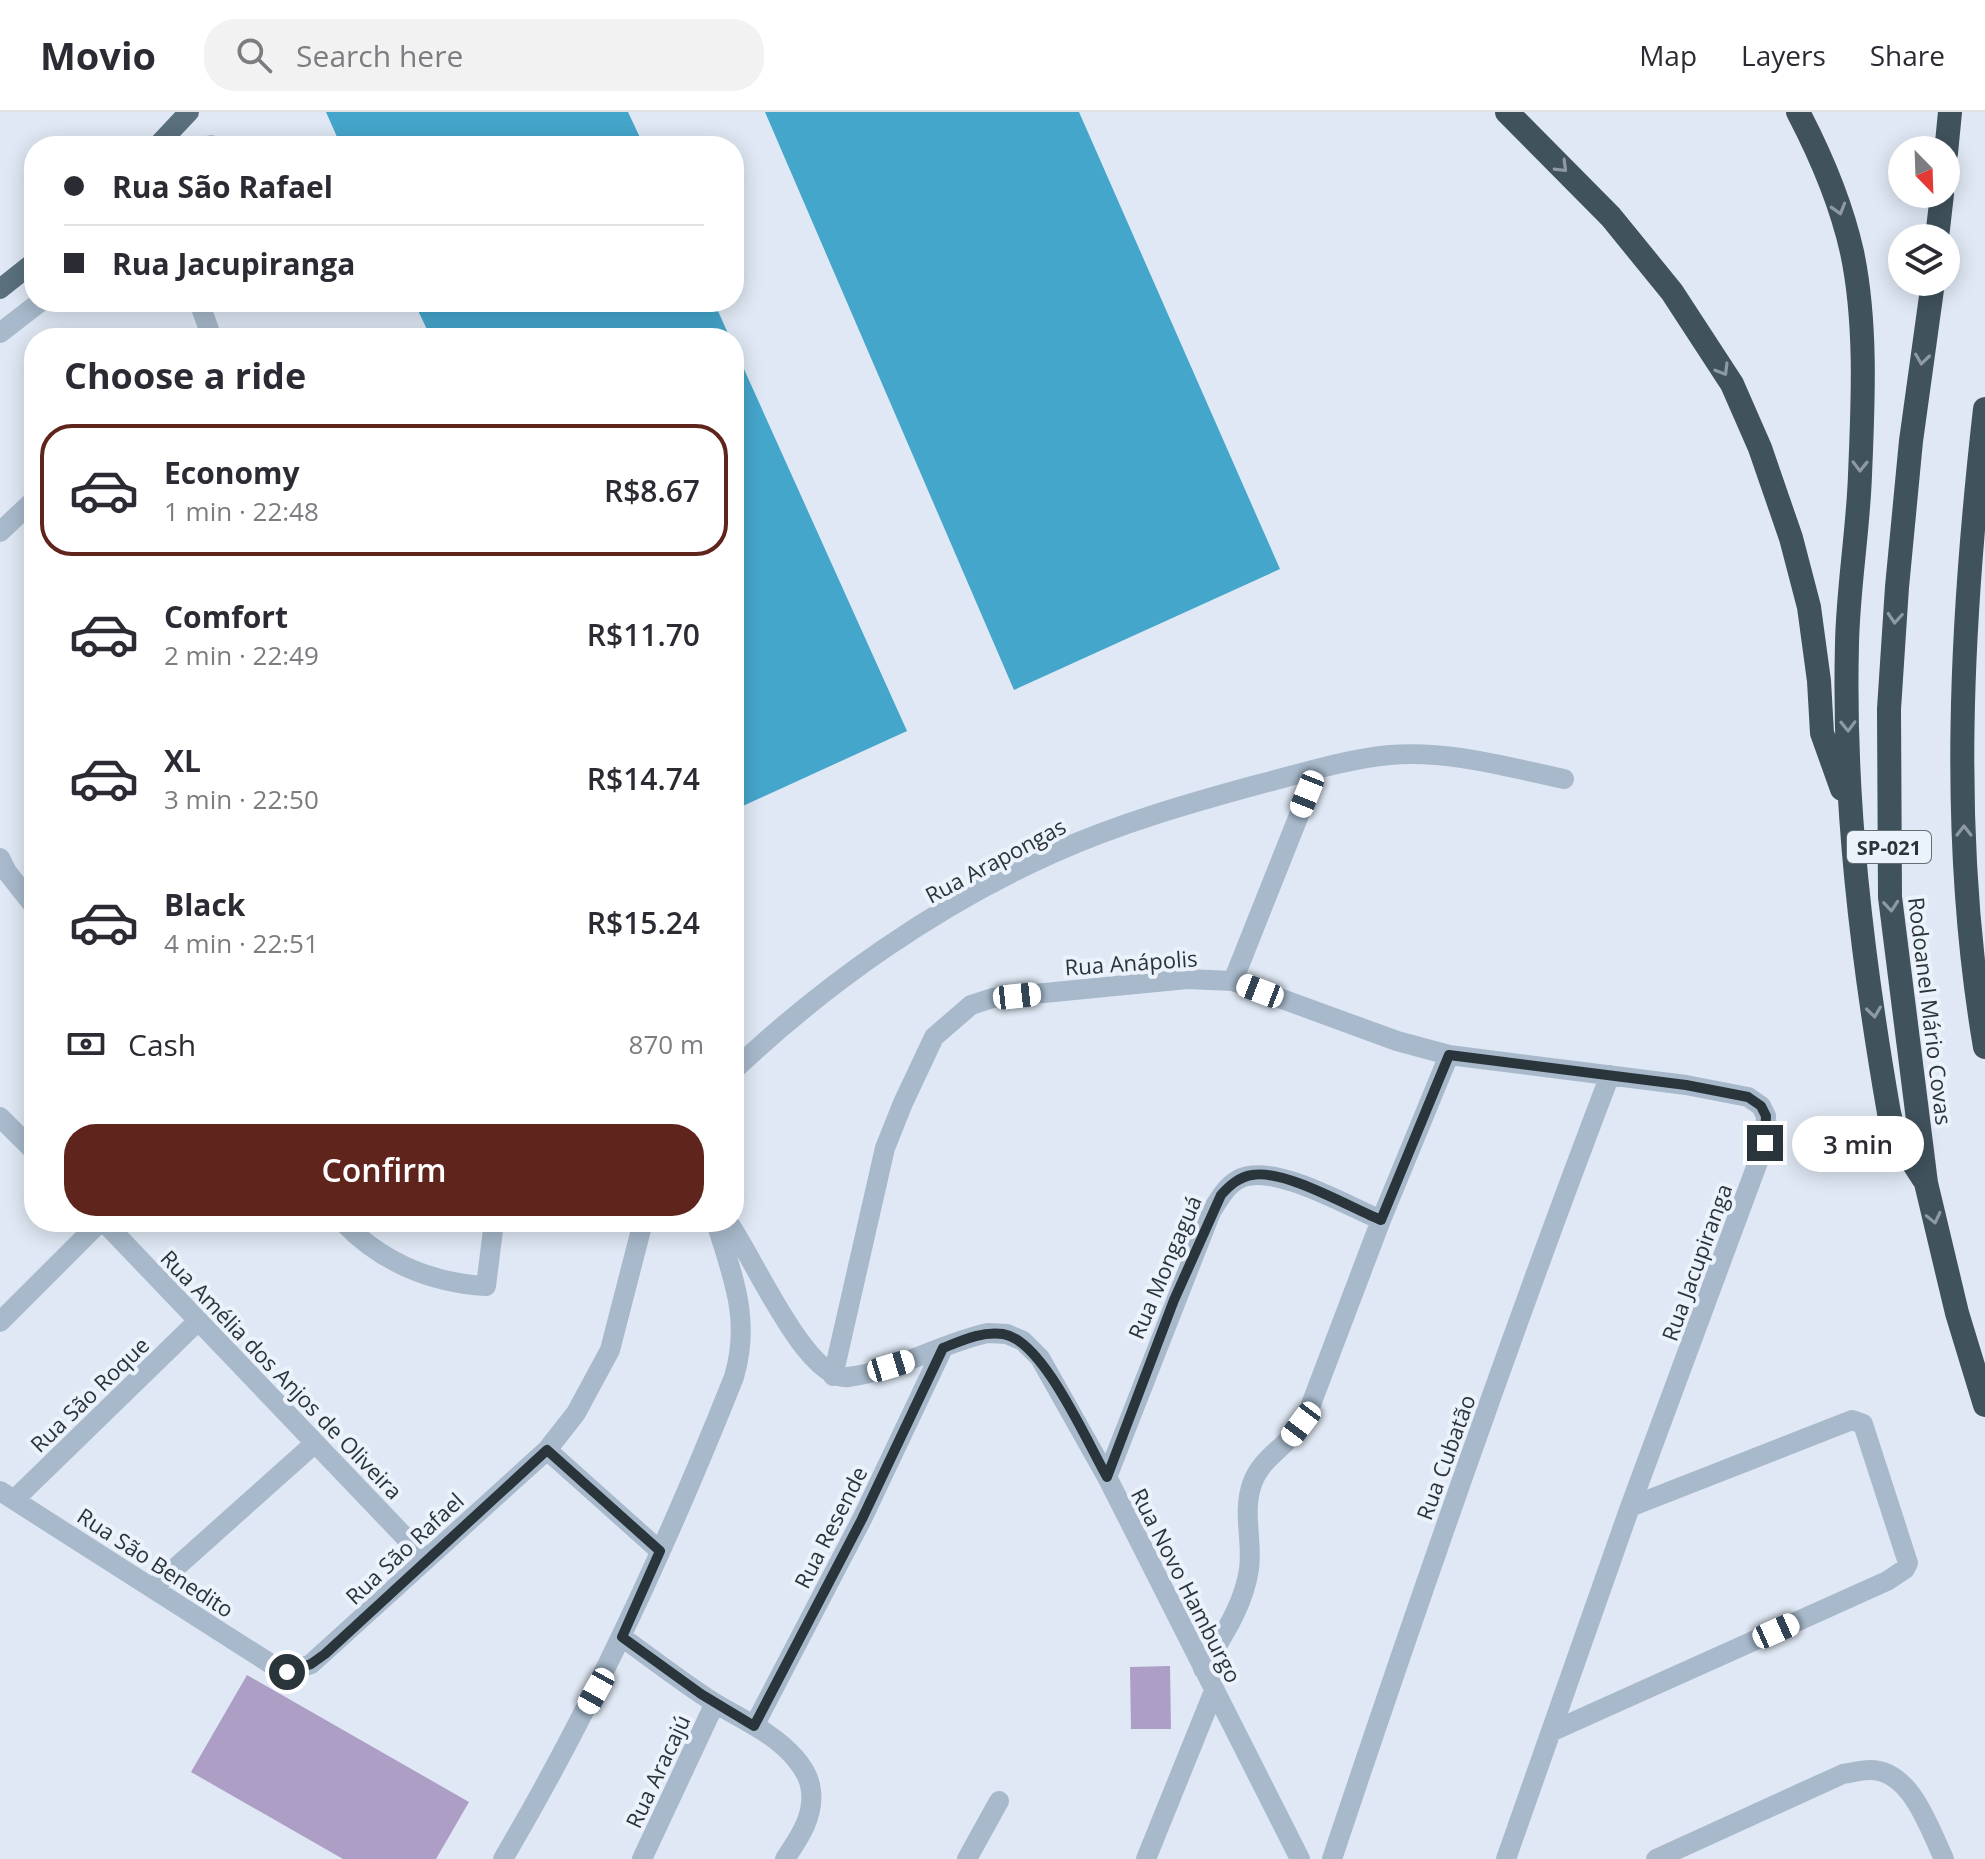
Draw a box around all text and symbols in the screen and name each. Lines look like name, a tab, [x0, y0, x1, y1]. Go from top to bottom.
search box	[204, 19, 764, 91]
text: Movio	[40, 29, 156, 81]
icon: search	[232, 33, 276, 77]
text: Search here	[296, 35, 463, 76]
text: Map	[1639, 36, 1697, 74]
text: Layers	[1741, 36, 1826, 74]
text: Share	[1870, 36, 1945, 74]
north arrow	[1888, 136, 1960, 208]
map controls	[1888, 136, 1960, 296]
one-way arrow	[1553, 158, 1567, 172]
text: Rua São Rafael	[112, 166, 333, 207]
one-way arrow	[1830, 201, 1846, 215]
button: layers	[1888, 224, 1960, 296]
text: Rua Jacupiranga	[112, 243, 355, 284]
text: Choose a ride	[64, 351, 306, 400]
one-way arrow	[1914, 352, 1931, 366]
one-way arrow	[1714, 361, 1729, 376]
text: Economy	[164, 452, 300, 493]
icon: car	[68, 454, 140, 526]
one-way arrow	[1851, 461, 1869, 473]
text: R$8.67	[604, 470, 700, 511]
text: 1 min · 22:48	[164, 493, 319, 529]
text: Comfort	[164, 596, 288, 637]
icon: car	[68, 598, 140, 670]
one-way arrow	[1887, 612, 1904, 625]
text: R$11.70	[587, 614, 700, 655]
text: 2 min · 22:49	[164, 637, 319, 673]
one-way arrow	[1839, 720, 1857, 733]
text: XL	[164, 740, 201, 781]
icon: car	[68, 742, 140, 814]
text: R$14.74	[587, 758, 700, 799]
car	[1287, 767, 1327, 821]
text: 3 min · 22:50	[164, 781, 319, 817]
street label: Rua Arapongas	[920, 810, 1070, 910]
one-way arrow	[1955, 824, 1973, 837]
road number: SP-021	[1847, 831, 1931, 863]
text: Black	[164, 884, 245, 925]
icon: car	[68, 886, 140, 958]
street label: Rodoanel Mário Covas	[1902, 895, 1960, 1127]
one-way arrow	[1882, 899, 1899, 912]
text: R$15.24	[587, 902, 700, 943]
text: 4 min · 22:51	[164, 925, 319, 961]
street label: Rua Anápolis	[1064, 942, 1198, 982]
car	[1233, 971, 1287, 1011]
car	[992, 982, 1042, 1010]
one-way arrow	[1864, 1006, 1881, 1019]
icon: cash	[64, 1022, 108, 1066]
text: Cash	[128, 1024, 196, 1065]
text: 870 m	[629, 1026, 704, 1062]
callout: 3 min	[1793, 1115, 1925, 1171]
button: Confirm	[64, 1124, 704, 1216]
route end	[1747, 1125, 1783, 1161]
text: 3 min	[1823, 1126, 1893, 1162]
street label: Rua Jacupiranga	[1654, 1179, 1738, 1345]
street label: Rua Mongaguá	[1120, 1191, 1208, 1343]
one-way arrow	[1925, 1211, 1942, 1225]
street label: Rua Amélia dos Anjos de Oliveira	[155, 1243, 409, 1505]
street label: Rua São Roque	[23, 1330, 155, 1458]
car	[865, 1348, 917, 1384]
street label: Rua Cubatão	[1408, 1390, 1482, 1524]
car	[1277, 1398, 1325, 1450]
street label: Rua Resende	[786, 1461, 874, 1593]
street label: Rua Novo Hamburgo	[1125, 1483, 1249, 1687]
street label: Rua São Rafael	[338, 1485, 470, 1611]
street label: Rua São Benedito	[72, 1500, 240, 1624]
car	[1749, 1610, 1803, 1652]
route start	[269, 1654, 305, 1690]
car	[574, 1664, 618, 1718]
street label: Rua Aracajú	[618, 1709, 696, 1833]

